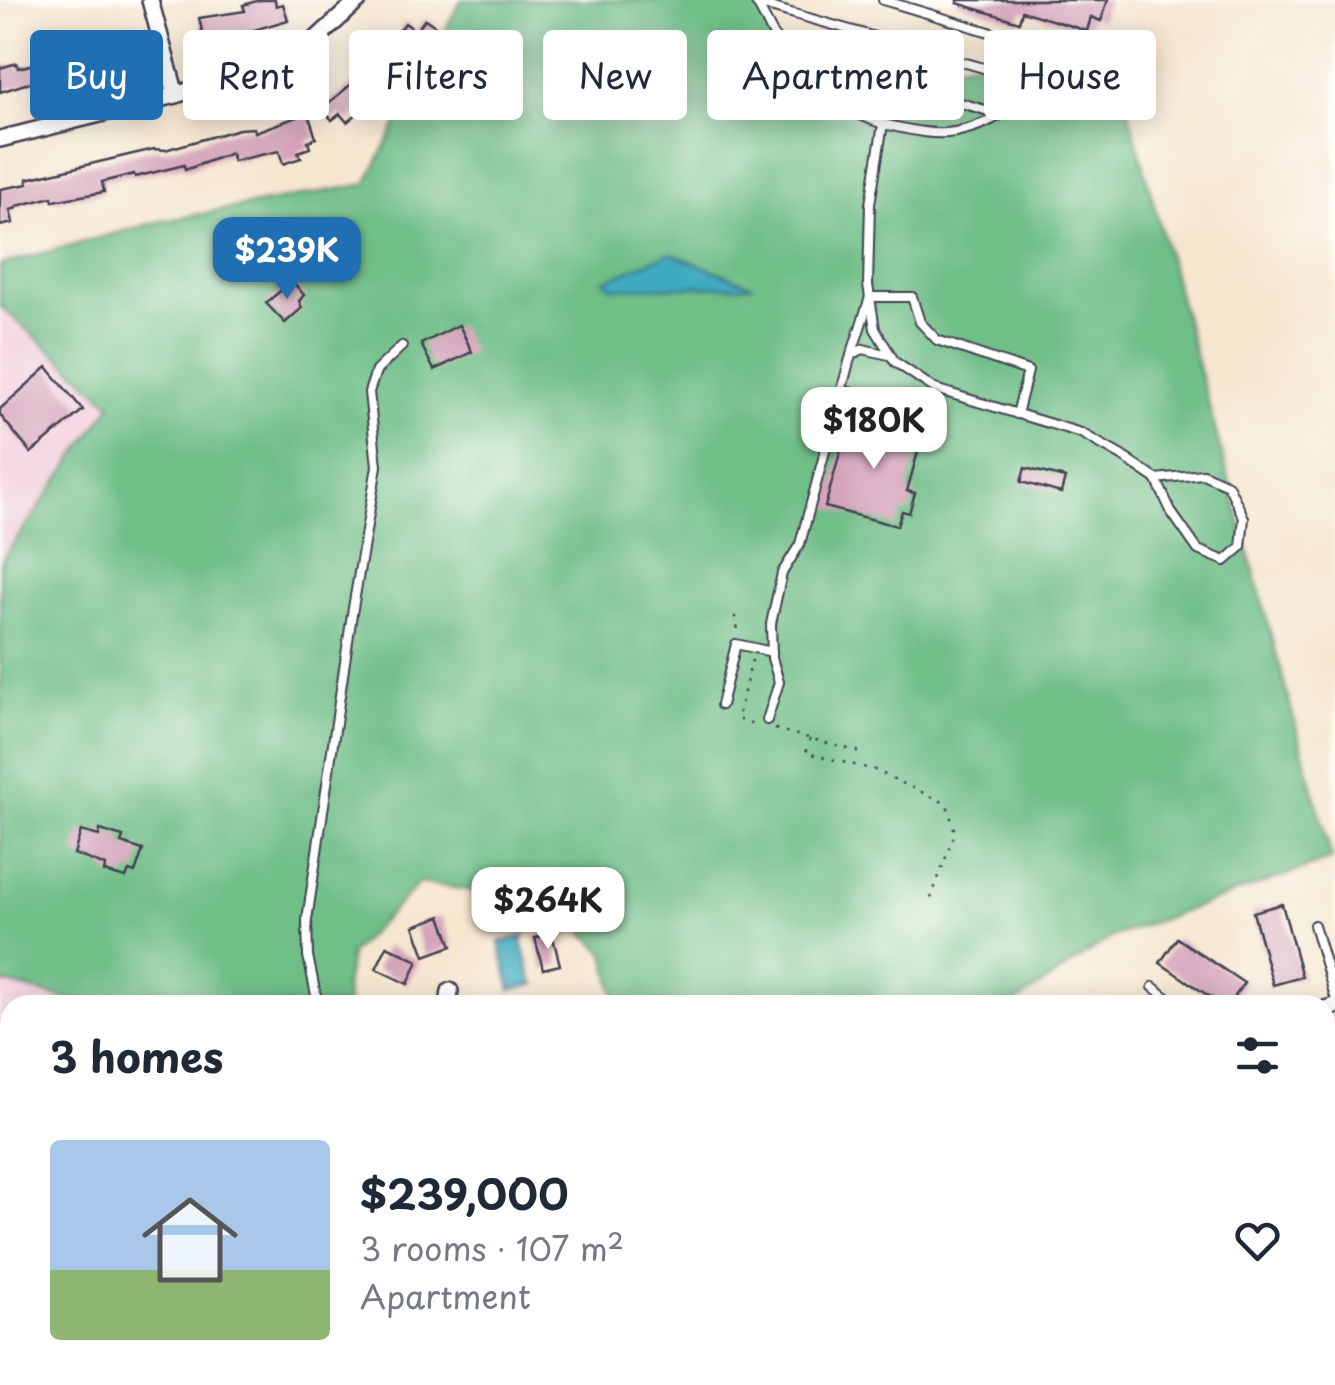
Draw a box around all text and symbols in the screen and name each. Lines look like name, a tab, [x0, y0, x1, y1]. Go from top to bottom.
chip: Buy	[30, 30, 163, 120]
chip: Rent	[183, 30, 329, 120]
chip: Filters	[349, 30, 523, 120]
chip: New	[543, 30, 687, 120]
chip: Apartment	[707, 30, 964, 120]
chip: House	[984, 30, 1156, 120]
pin: $239K	[217, 217, 357, 302]
text: $239K	[235, 225, 339, 273]
pin: $180K	[804, 387, 944, 472]
text: $180K	[823, 395, 925, 443]
pin: $264K	[478, 867, 618, 952]
text: $264K	[493, 875, 603, 923]
text: 3 homes	[50, 1024, 223, 1087]
icon: filters	[1230, 1028, 1285, 1083]
text: $239,000	[360, 1161, 568, 1224]
icon: home	[130, 1180, 250, 1300]
icon: heart	[1230, 1213, 1285, 1268]
text: 3 rooms · 107 m²	[360, 1224, 624, 1272]
text: Apartment	[360, 1272, 531, 1320]

